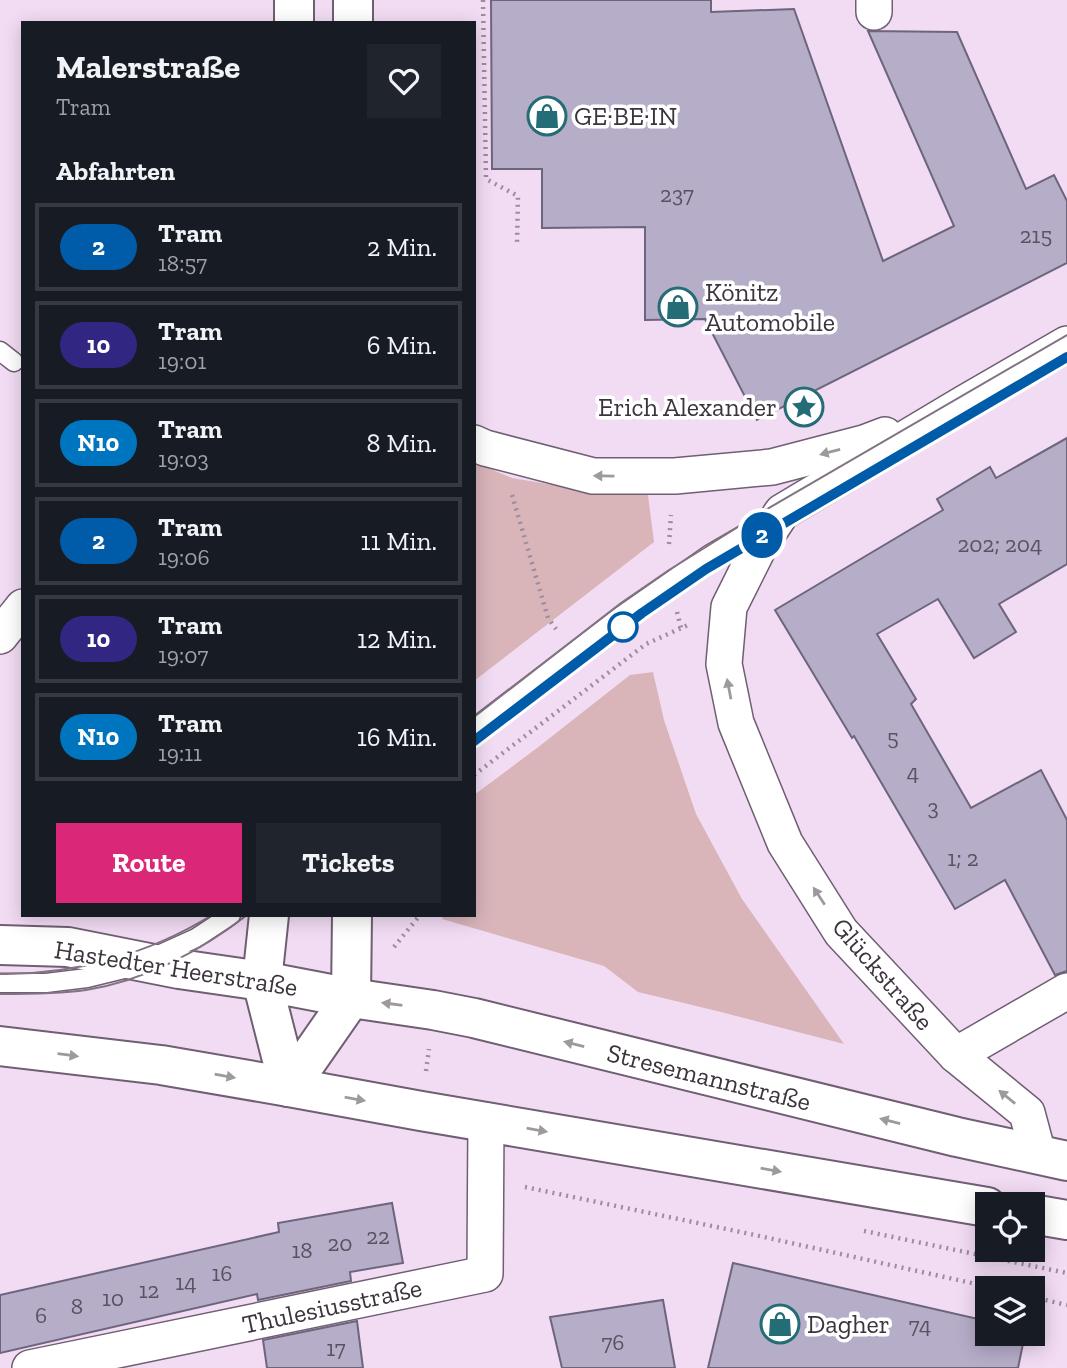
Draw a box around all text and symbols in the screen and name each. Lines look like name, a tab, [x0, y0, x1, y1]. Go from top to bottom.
button: heart	[367, 44, 441, 118]
text: Malerstraße	[56, 47, 240, 86]
text: Tram	[56, 93, 111, 121]
shop icon: GE·BE·IN	[526, 95, 568, 137]
place label: GE·BE·IN	[574, 100, 677, 132]
text: Abfahrten	[56, 155, 175, 187]
house number: 237	[660, 180, 694, 208]
text: Tram	[158, 217, 222, 249]
house number: 215	[1020, 221, 1052, 249]
text: 2 Min.	[367, 231, 437, 263]
text: 2	[92, 232, 105, 261]
text: 18:57	[158, 249, 207, 277]
place label: Könitz Automobile	[705, 276, 835, 338]
shop icon: Könitz Automobile	[657, 286, 699, 328]
text: Tram	[158, 315, 222, 347]
text: 6 Min.	[367, 329, 437, 361]
text: 10	[87, 330, 110, 359]
text: 19:01	[158, 347, 206, 375]
place icon: Erich Alexander	[783, 386, 825, 428]
place label: Erich Alexander	[598, 391, 777, 423]
text: Tram	[158, 413, 222, 445]
text: 8 Min.	[367, 427, 437, 459]
text: N10	[78, 428, 119, 457]
text: 19:03	[158, 445, 209, 473]
one-way arrow	[819, 447, 841, 458]
one-way arrow	[593, 470, 615, 482]
text: Tram	[158, 511, 222, 543]
line badge: 2	[739, 512, 785, 558]
text: 2	[756, 520, 768, 549]
text: 11 Min.	[360, 525, 437, 557]
text: 2	[92, 526, 105, 555]
house number: 202; 204	[957, 530, 1043, 558]
text: 19:06	[158, 543, 210, 571]
text: Tram	[158, 609, 222, 641]
unlabelled marker	[608, 612, 638, 642]
text: 12 Min.	[357, 623, 437, 655]
text: 10	[87, 624, 110, 653]
text: 19:07	[158, 641, 208, 669]
one-way arrow	[723, 678, 734, 700]
text: Tram	[158, 707, 222, 739]
text: 16 Min.	[357, 721, 437, 753]
text: N10	[78, 722, 119, 751]
house number: 5	[887, 723, 899, 751]
text: 19:11	[158, 739, 202, 767]
house number: 4	[907, 758, 919, 786]
house number: 3	[927, 793, 939, 821]
button: Route	[56, 823, 242, 903]
button: Tickets	[256, 823, 441, 903]
house number: 1; 2	[947, 844, 979, 872]
one-way arrow	[812, 886, 825, 906]
street label: Glückstraße	[825, 911, 941, 1037]
street label: Hastedter Heerstraße	[52, 933, 300, 1003]
one-way arrow	[381, 998, 403, 1009]
street label: Stresemannstraße	[604, 1036, 814, 1118]
one-way arrow	[563, 1038, 585, 1049]
one-way arrow	[57, 1049, 79, 1060]
one-way arrow	[214, 1071, 236, 1082]
one-way arrow	[998, 1089, 1016, 1104]
one-way arrow	[344, 1094, 366, 1105]
one-way arrow	[879, 1115, 901, 1126]
one-way arrow	[526, 1125, 548, 1136]
one-way arrow	[760, 1165, 782, 1176]
map controls	[975, 1192, 1045, 1346]
button: locate	[975, 1192, 1045, 1262]
house number: 22	[366, 1222, 390, 1250]
house number: 20	[327, 1229, 353, 1257]
house number: 18	[291, 1236, 313, 1264]
house number: 16	[211, 1259, 233, 1287]
house number: 14	[175, 1268, 197, 1296]
street label: Thulesiusstraße	[239, 1271, 425, 1341]
house number: 12	[139, 1276, 159, 1304]
button: layers	[975, 1276, 1045, 1346]
house number: 10	[102, 1284, 124, 1312]
house number: 8	[71, 1292, 83, 1320]
house number: 6	[35, 1301, 47, 1329]
shop icon: Dagher	[759, 1303, 801, 1345]
place label: Dagher	[807, 1308, 890, 1340]
house number: 74	[909, 1311, 931, 1339]
house number: 76	[601, 1328, 625, 1356]
house number: 17	[326, 1334, 346, 1362]

